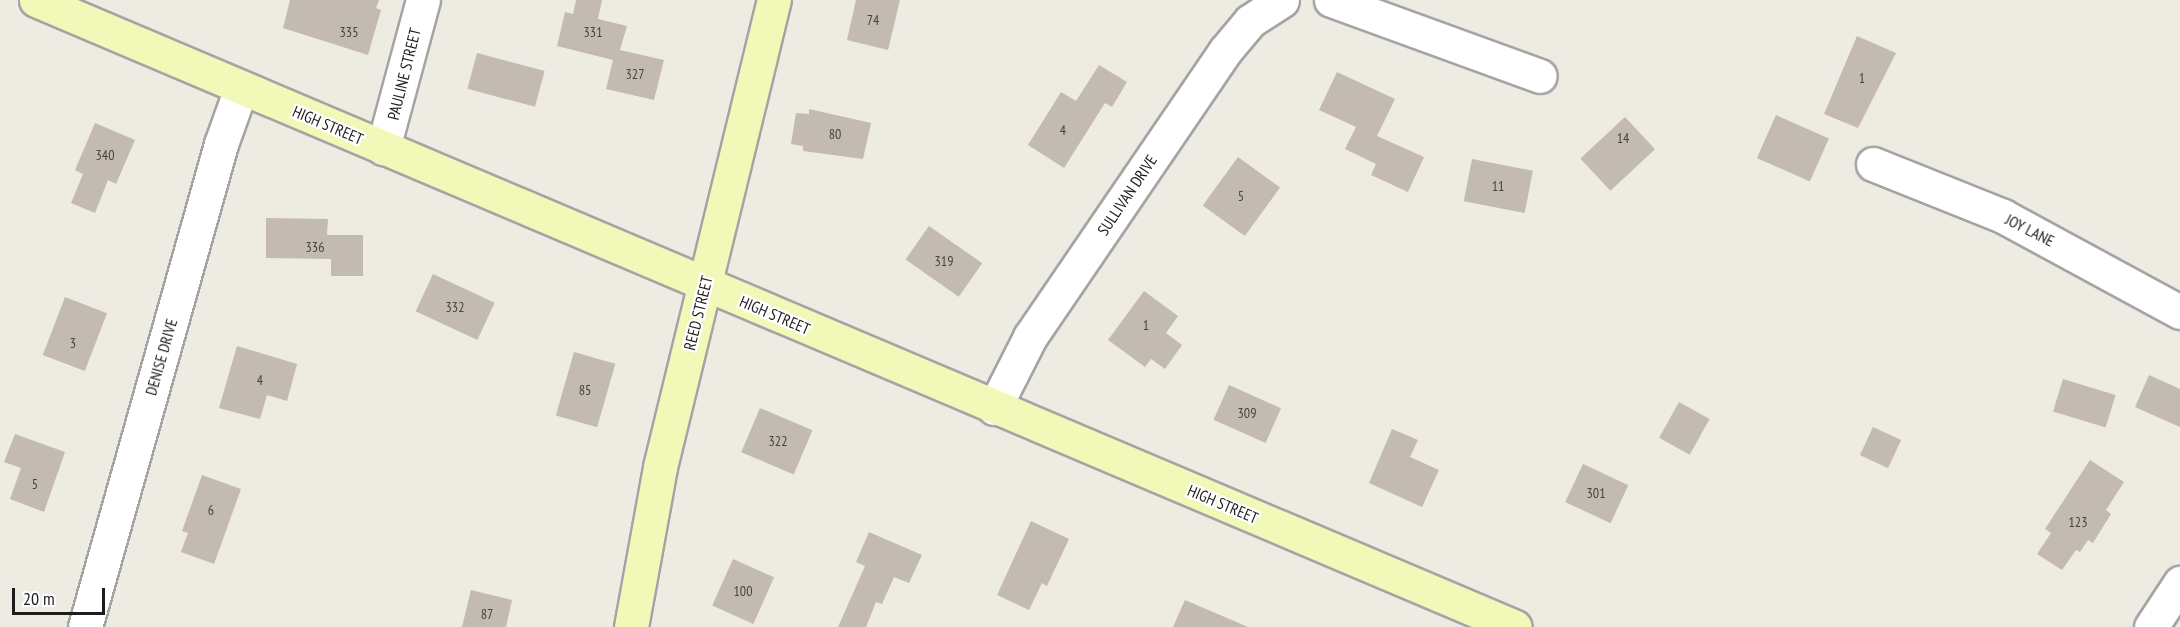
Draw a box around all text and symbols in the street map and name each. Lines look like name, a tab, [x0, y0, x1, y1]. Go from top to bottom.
house number: 74	[867, 12, 879, 28]
house number: 335	[340, 24, 358, 40]
house number: 331	[584, 24, 602, 40]
street label: PAULINE STREET	[383, 26, 425, 122]
house number: 327	[626, 66, 644, 82]
house number: 1	[1859, 70, 1865, 86]
street label: HIGH STREET	[290, 102, 366, 148]
house number: 4	[1060, 122, 1066, 138]
house number: 80	[829, 126, 841, 142]
house number: 14	[1617, 130, 1629, 146]
house number: 340	[96, 147, 114, 163]
street label: SULLIVAN DRIVE	[1093, 151, 1161, 239]
house number: 11	[1492, 178, 1504, 194]
house number: 5	[1238, 188, 1244, 204]
street label: JOY LANE	[2002, 210, 2058, 250]
house number: 336	[306, 239, 324, 255]
house number: 319	[935, 253, 953, 269]
street label: REED STREET	[680, 274, 716, 352]
street label: HIGH STREET	[737, 292, 813, 338]
house number: 332	[446, 299, 464, 315]
street label: DENISE DRIVE	[141, 316, 181, 398]
house number: 1	[1143, 317, 1149, 333]
house number: 3	[70, 335, 76, 351]
house number: 4	[257, 372, 263, 388]
house number: 85	[579, 382, 591, 398]
house number: 309	[1238, 405, 1256, 421]
house number: 322	[769, 433, 787, 449]
house number: 5	[32, 476, 38, 492]
street label: HIGH STREET	[1185, 481, 1261, 527]
house number: 301	[1587, 485, 1605, 501]
house number: 6	[208, 502, 214, 518]
house number: 123	[2069, 514, 2087, 530]
scale bar	[15, 576, 108, 614]
house number: 100	[734, 583, 752, 599]
text: 20 m	[23, 587, 55, 610]
house number: 87	[481, 606, 493, 622]

